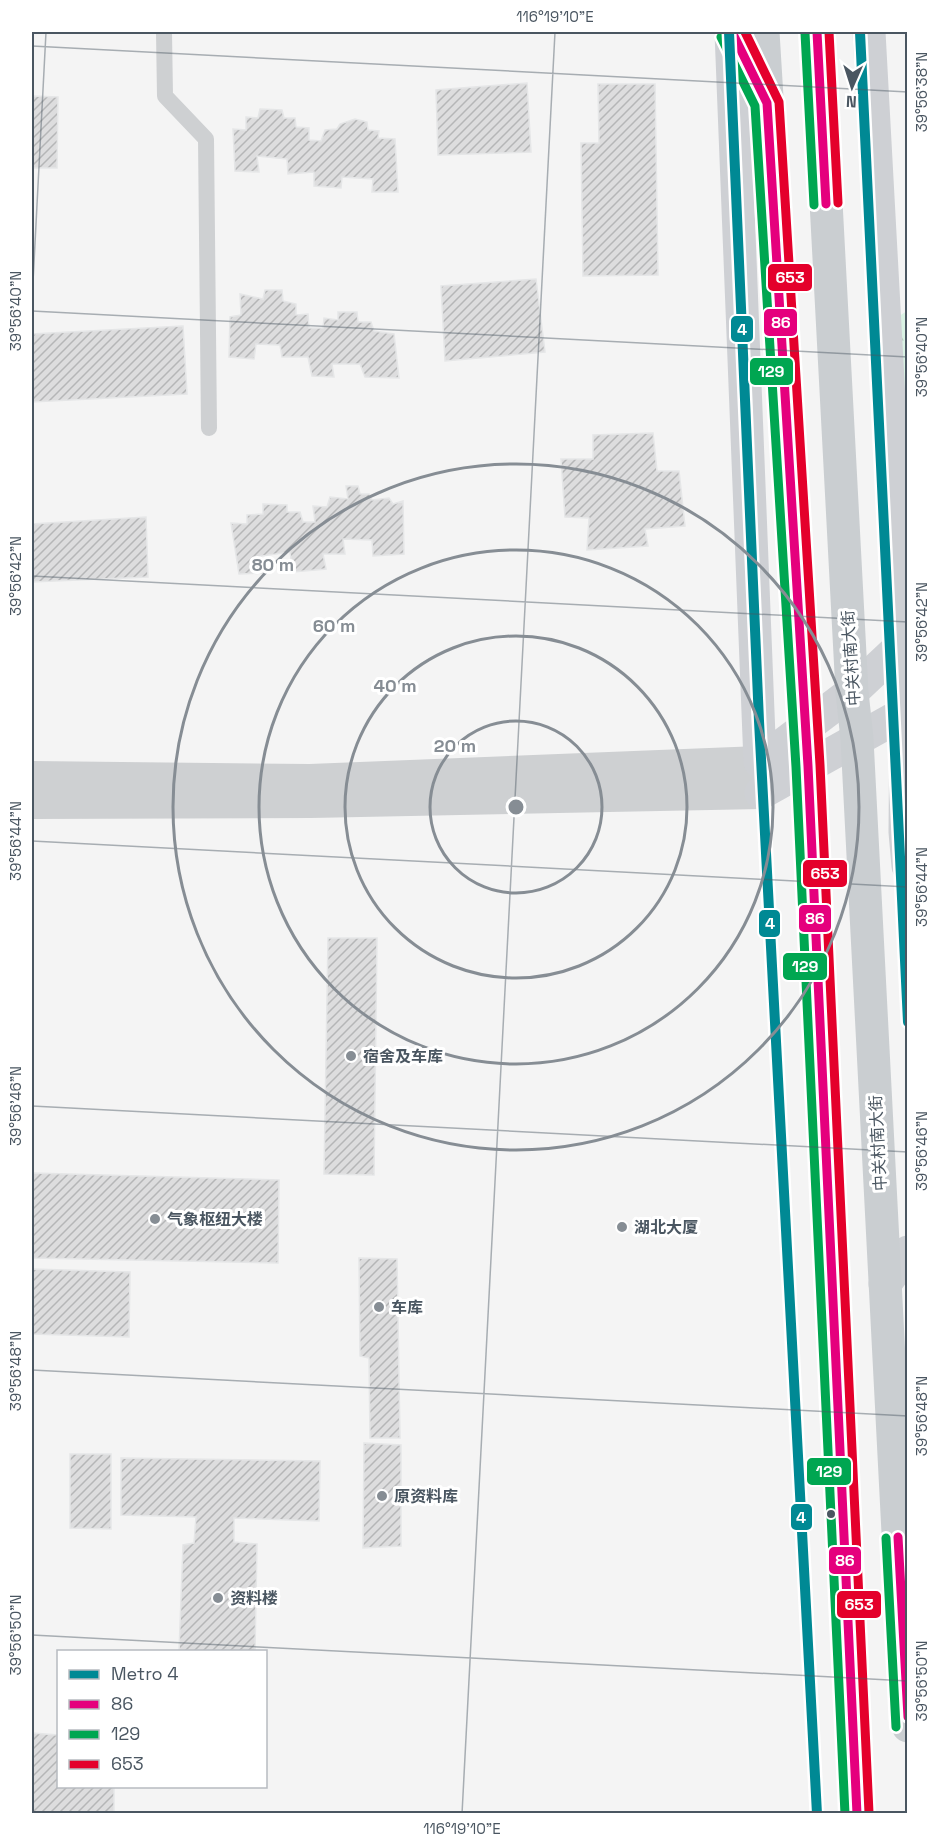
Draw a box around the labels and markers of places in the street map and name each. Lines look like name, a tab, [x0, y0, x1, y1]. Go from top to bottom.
centre of rings	[506, 797, 526, 817]
place label: 宿舍及车库	[363, 1046, 443, 1067]
marker: 宿舍及车库	[344, 1049, 358, 1063]
place label: 气象枢纽大楼	[167, 1209, 263, 1230]
marker: 气象枢纽大楼	[148, 1212, 162, 1226]
place label: 湖北大厦	[634, 1217, 698, 1238]
marker: 湖北大厦	[615, 1220, 629, 1234]
place label: 车库	[391, 1297, 423, 1318]
marker: 车库	[372, 1300, 386, 1314]
place label: 原资料库	[394, 1486, 458, 1507]
marker: 原资料库	[375, 1489, 389, 1503]
unlabelled marker	[825, 1508, 837, 1520]
place label: 资料楼	[230, 1588, 278, 1609]
marker: 资料楼	[211, 1591, 225, 1605]

